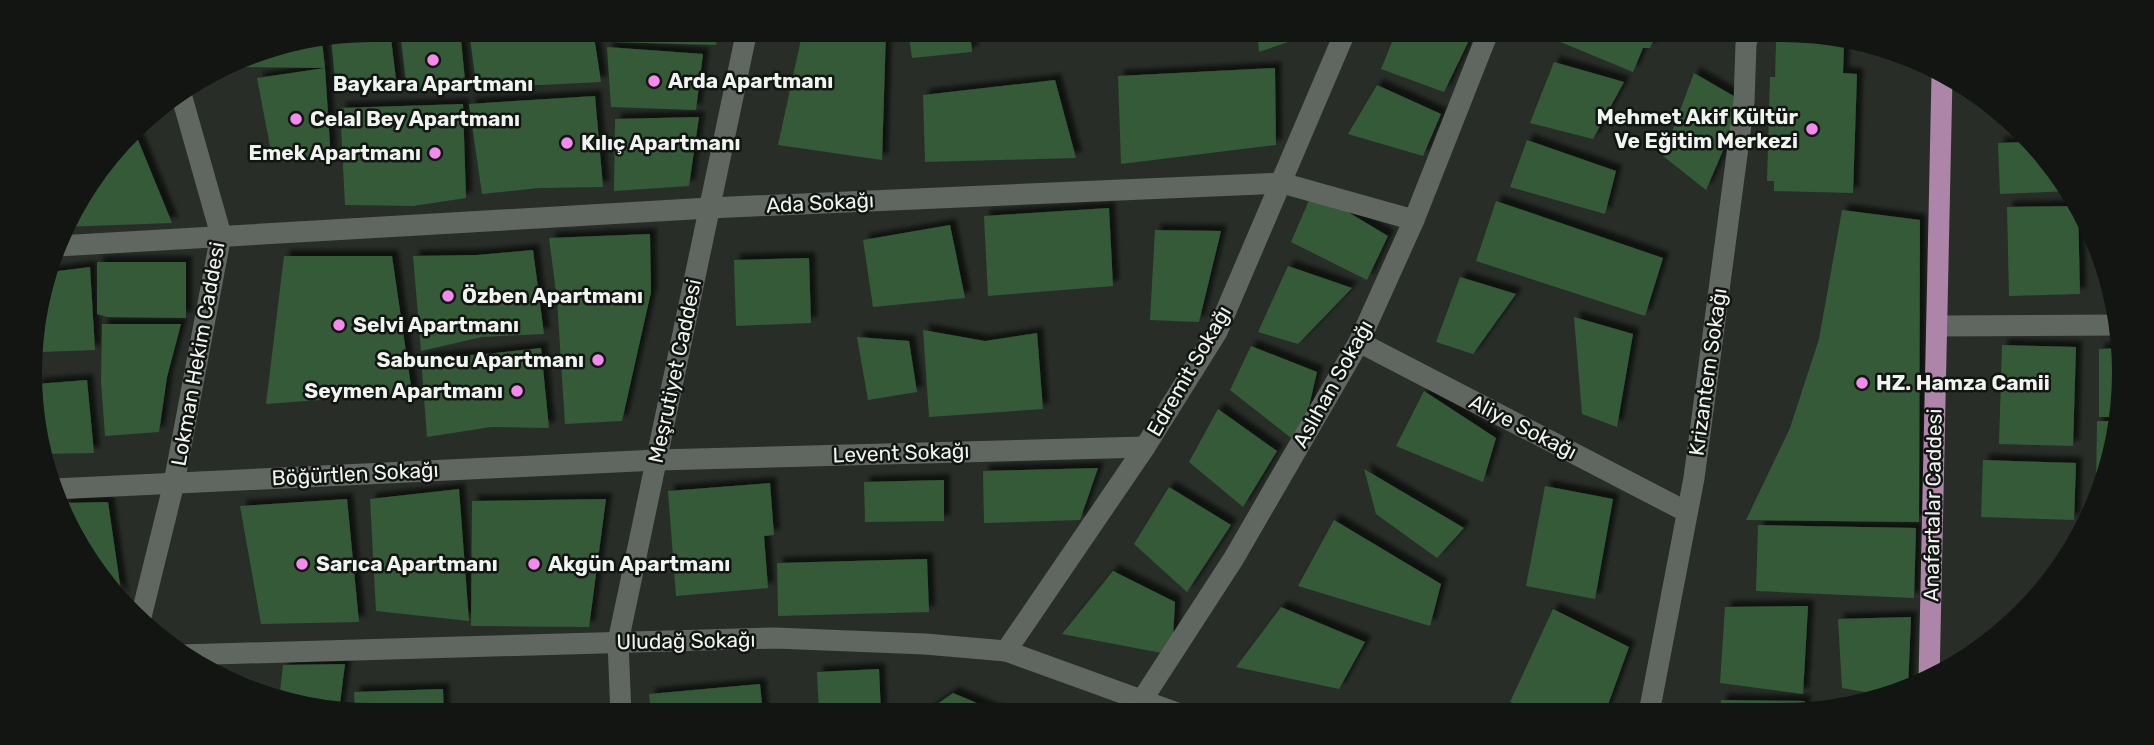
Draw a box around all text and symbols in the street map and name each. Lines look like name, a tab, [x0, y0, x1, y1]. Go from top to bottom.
marker: Baykara Apartmanı	[425, 52, 441, 68]
place label: Arda Apartmanı	[668, 68, 833, 93]
place label: Baykara Apartmanı	[333, 71, 533, 96]
marker: Arda Apartmanı	[646, 73, 662, 89]
place label: Mehmet Akif Kültür Ve Eğitim Merkezi	[1597, 104, 1798, 153]
place label: Celal Bey Apartmanı	[310, 106, 520, 131]
marker: Celal Bey Apartmanı	[288, 111, 304, 127]
marker: Mehmet Akif Kültür Ve Eğitim Merkezi	[1804, 121, 1820, 137]
place label: Kılıç Apartmanı	[581, 130, 740, 155]
marker: Kılıç Apartmanı	[559, 135, 575, 151]
place label: Emek Apartmanı	[249, 140, 421, 165]
marker: Emek Apartmanı	[427, 145, 443, 161]
street label: Ada Sokağı	[765, 187, 875, 218]
street label: Lokman Hekim Caddesi	[165, 240, 230, 468]
street label: Meşrutiyet Caddesi	[643, 277, 706, 465]
place label: Özben Apartmanı	[462, 283, 643, 308]
street label: Krizantem Sokağı	[1683, 286, 1732, 457]
marker: Özben Apartmanı	[440, 288, 456, 304]
street label: Edremit Sokağı	[1141, 301, 1236, 441]
place label: Selvi Apartmanı	[353, 312, 519, 337]
street label: Aslıhan Sokağı	[1287, 316, 1378, 452]
marker: Selvi Apartmanı	[331, 317, 347, 333]
place label: Sabuncu Apartmanı	[377, 347, 584, 372]
marker: Sabuncu Apartmanı	[590, 352, 606, 368]
place label: HZ. Hamza Camii	[1876, 370, 2050, 395]
marker: HZ. Hamza Camii	[1854, 375, 1870, 391]
place label: Seymen Apartmanı	[304, 378, 503, 403]
marker: Seymen Apartmanı	[509, 383, 525, 399]
street label: Aliye Sokağı	[1465, 389, 1581, 464]
street label: Anafartalar Caddesi	[1918, 408, 1947, 602]
street label: Levent Sokağı	[832, 438, 970, 467]
street label: Böğürtlen Sokağı	[271, 457, 439, 490]
place label: Sarıca Apartmanı	[316, 551, 498, 576]
place label: Akgün Apartmanı	[548, 551, 730, 576]
marker: Sarıca Apartmanı	[294, 556, 310, 572]
marker: Akgün Apartmanı	[526, 556, 542, 572]
street label: Uludağ Sokağı	[616, 627, 756, 654]

